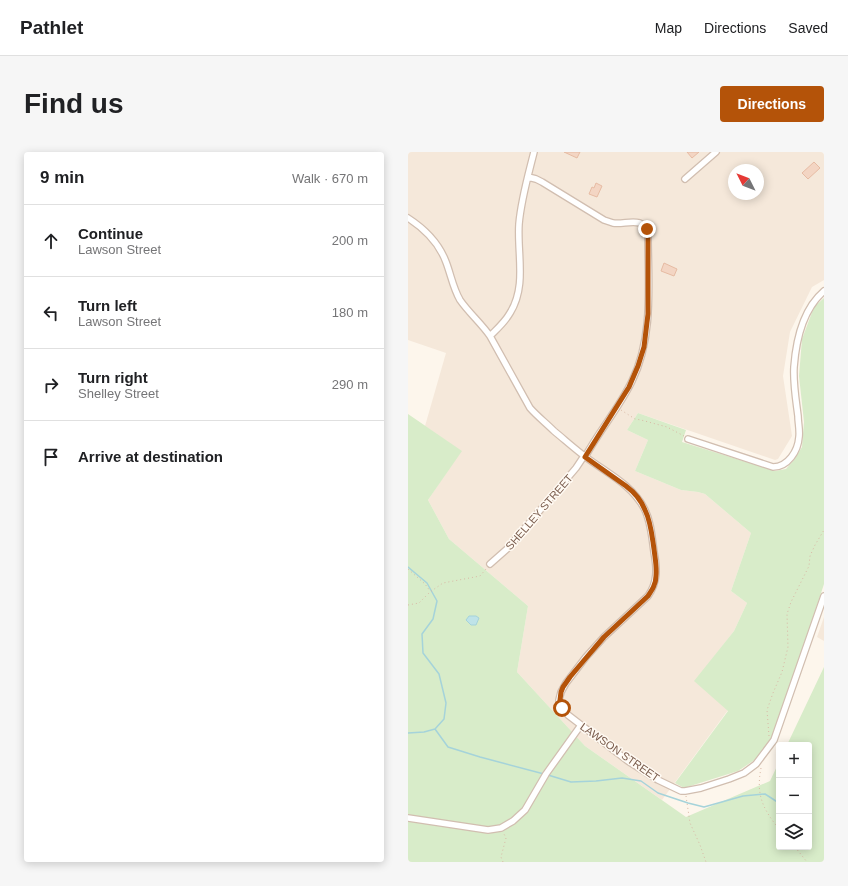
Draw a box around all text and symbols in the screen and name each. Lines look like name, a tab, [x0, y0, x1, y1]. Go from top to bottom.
text: Pathlet	[20, 17, 83, 38]
text: Map	[655, 20, 682, 36]
text: Directions	[704, 20, 766, 36]
text: Saved	[788, 20, 828, 36]
button: Directions	[720, 86, 824, 122]
text: Find us	[24, 88, 124, 119]
north arrow	[728, 164, 764, 200]
text: 9 min	[40, 168, 84, 187]
text: Walk · 670 m	[292, 171, 368, 186]
route end	[638, 220, 656, 238]
text: Continue	[78, 225, 143, 242]
icon: ahead	[40, 230, 62, 252]
text: 200 m	[332, 233, 368, 248]
text: Lawson Street	[78, 242, 161, 257]
text: Turn left	[78, 297, 137, 314]
icon: left	[40, 302, 62, 324]
text: 180 m	[332, 305, 368, 320]
text: Lawson Street	[78, 314, 161, 329]
text: Turn right	[78, 369, 148, 386]
icon: right	[40, 374, 62, 396]
text: 290 m	[332, 377, 368, 392]
text: Shelley Street	[78, 386, 159, 401]
icon: arrive	[40, 446, 62, 468]
text: Arrive at destination	[78, 448, 223, 465]
street label: SHELLEY STREET	[503, 472, 575, 552]
route start	[553, 699, 571, 717]
street label: LAWSON STREET	[578, 720, 662, 784]
map controls	[776, 742, 812, 850]
button: +	[776, 742, 812, 778]
button: −	[776, 778, 812, 814]
button: layers	[776, 814, 812, 850]

